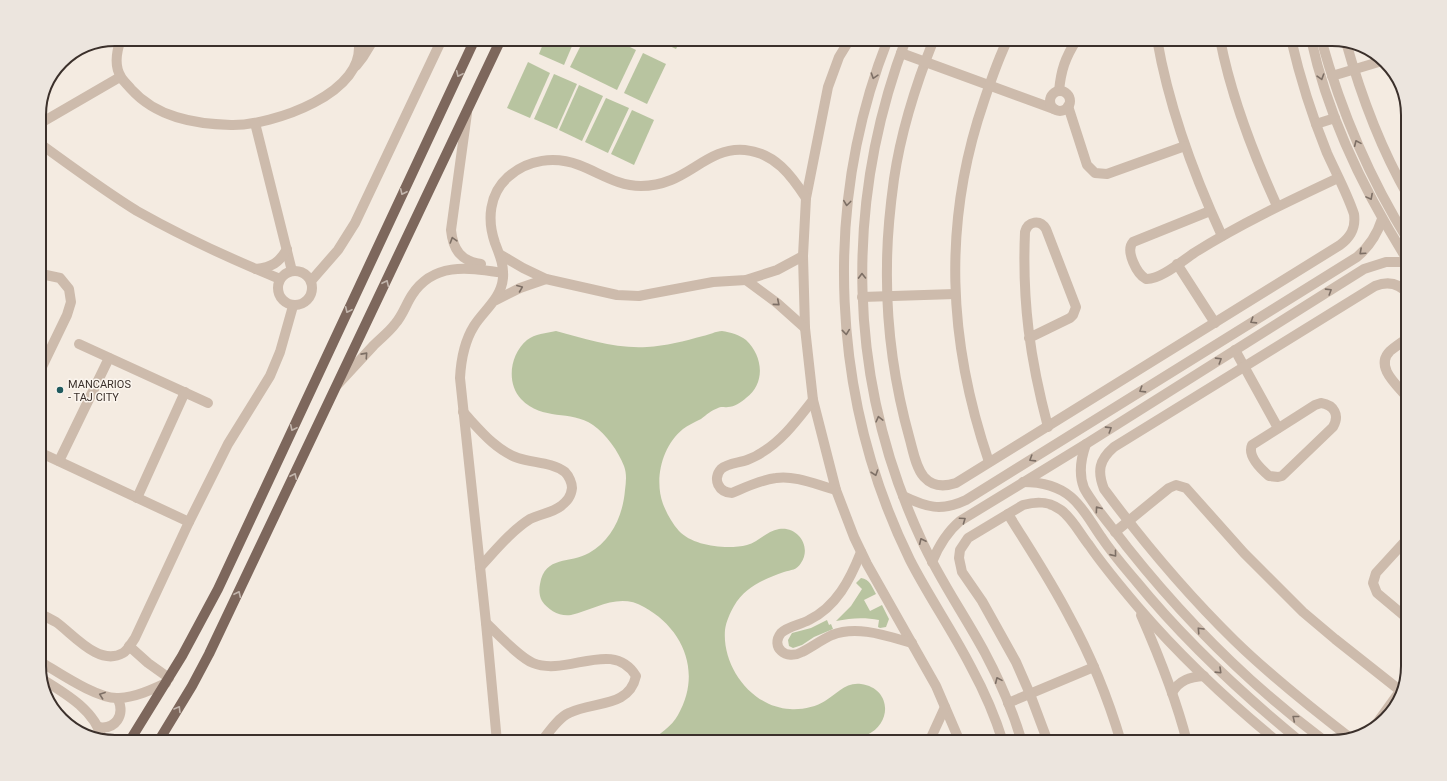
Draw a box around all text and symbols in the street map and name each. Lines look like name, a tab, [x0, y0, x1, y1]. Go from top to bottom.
one-way arrow	[455, 71, 463, 78]
one-way arrow	[871, 72, 879, 79]
one-way arrow	[1316, 73, 1325, 80]
one-way arrow	[1354, 140, 1362, 148]
one-way arrow	[400, 188, 408, 195]
one-way arrow	[1366, 192, 1373, 200]
one-way arrow	[843, 200, 852, 206]
one-way arrow	[449, 237, 458, 244]
one-way arrow	[1359, 247, 1367, 254]
one-way arrow	[858, 273, 866, 279]
one-way arrow	[381, 280, 389, 287]
one-way arrow	[517, 284, 524, 292]
one-way arrow	[1325, 288, 1332, 296]
one-way arrow	[772, 298, 779, 305]
one-way arrow	[345, 305, 353, 313]
one-way arrow	[1250, 317, 1257, 324]
one-way arrow	[842, 329, 851, 335]
one-way arrow	[360, 352, 367, 360]
one-way arrow	[1215, 357, 1222, 364]
place label: MANCARIOS - TAJ CITY	[68, 378, 131, 404]
marker: MANCARIOS - TAJ CITY	[55, 385, 65, 395]
one-way arrow	[1140, 385, 1147, 392]
one-way arrow	[875, 416, 884, 423]
one-way arrow	[290, 423, 298, 431]
one-way arrow	[1105, 426, 1112, 434]
one-way arrow	[1029, 454, 1036, 462]
one-way arrow	[871, 469, 879, 476]
one-way arrow	[289, 473, 297, 481]
one-way arrow	[1096, 506, 1103, 513]
one-way arrow	[958, 518, 965, 525]
one-way arrow	[919, 538, 927, 546]
one-way arrow	[1109, 549, 1116, 556]
one-way arrow	[233, 590, 241, 598]
one-way arrow	[1197, 627, 1204, 635]
one-way arrow	[1214, 666, 1222, 674]
one-way arrow	[995, 676, 1003, 684]
one-way arrow	[99, 691, 106, 700]
one-way arrow	[174, 706, 181, 713]
one-way arrow	[1293, 715, 1300, 722]

